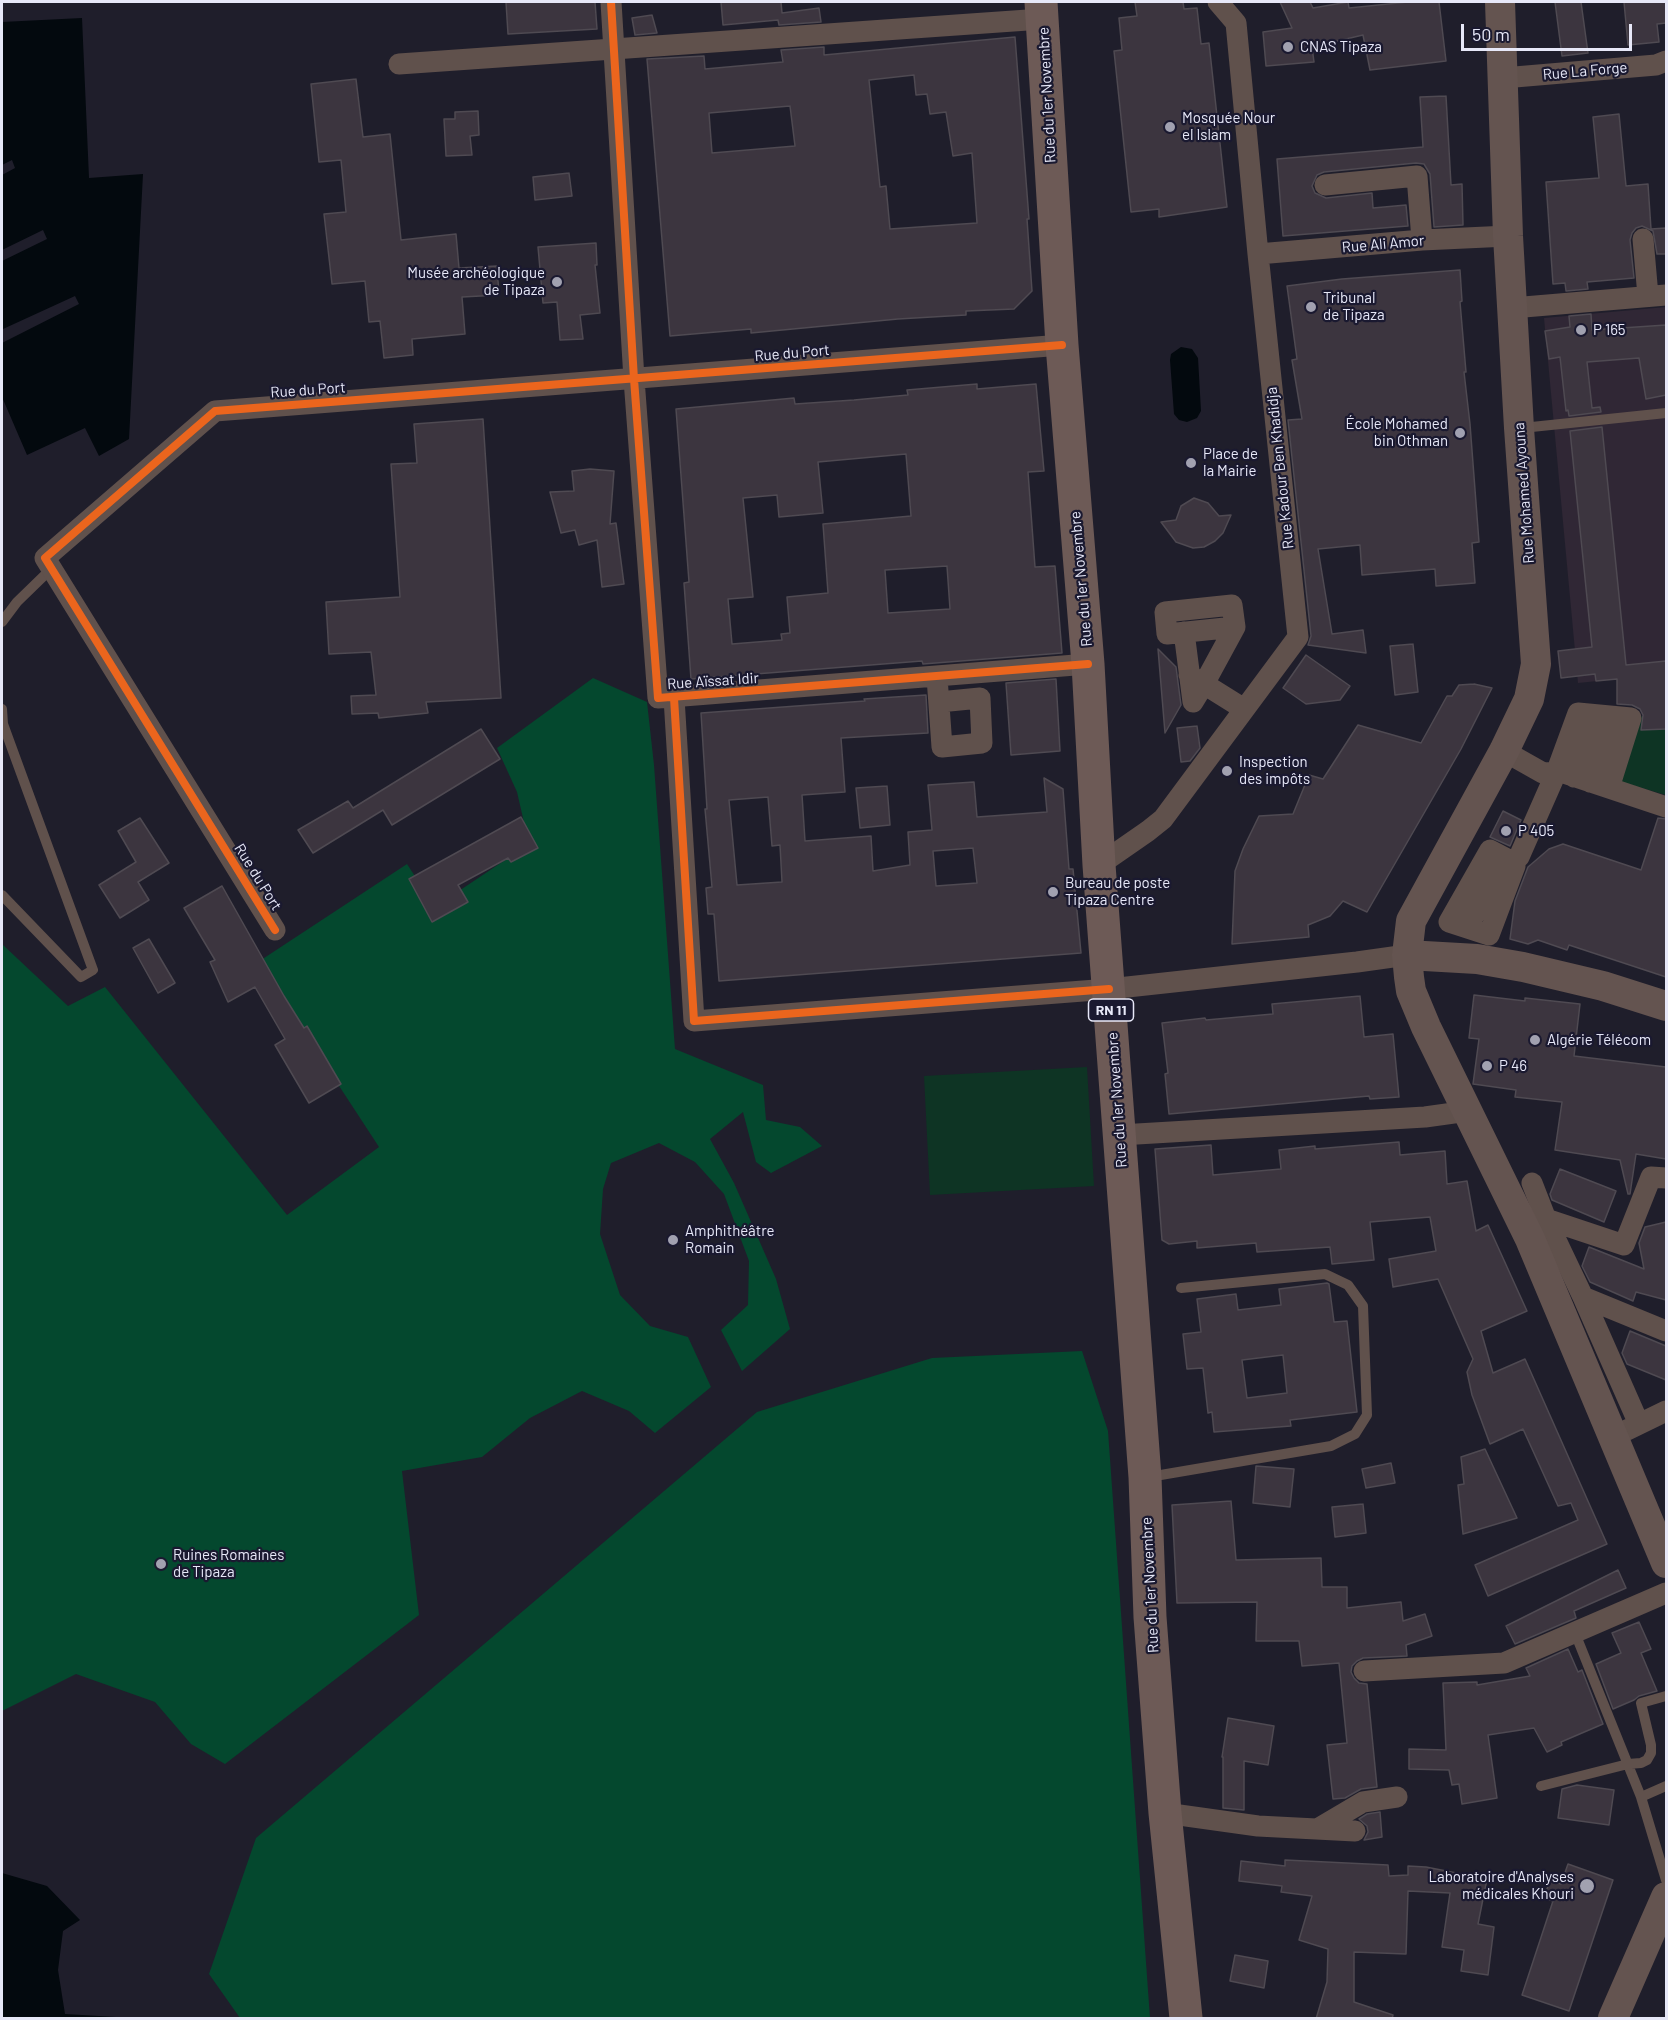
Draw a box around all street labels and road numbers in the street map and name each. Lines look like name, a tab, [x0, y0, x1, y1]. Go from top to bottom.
street label: Rue du 1er Novembre	[1034, 27, 1060, 163]
street label: Rue La Forge	[1542, 58, 1628, 84]
street label: Rue Ali Amor	[1341, 231, 1425, 257]
street label: Rue du Port	[754, 341, 830, 365]
street label: Rue du Port	[270, 378, 346, 402]
street label: Rue Kadour Ben Khadidja	[1263, 386, 1297, 550]
street label: Rue Mohamed Ayouna	[1510, 422, 1538, 564]
street label: Rue du 1er Novembre	[1066, 510, 1096, 648]
street label: Rue Aïssat Idir	[666, 669, 760, 693]
street label: Rue du Port	[230, 840, 286, 914]
road number: RN 11	[1088, 999, 1134, 1021]
street label: Rue du 1er Novembre	[1103, 1032, 1131, 1168]
street label: Rue du 1er Novembre	[1137, 1517, 1163, 1653]

